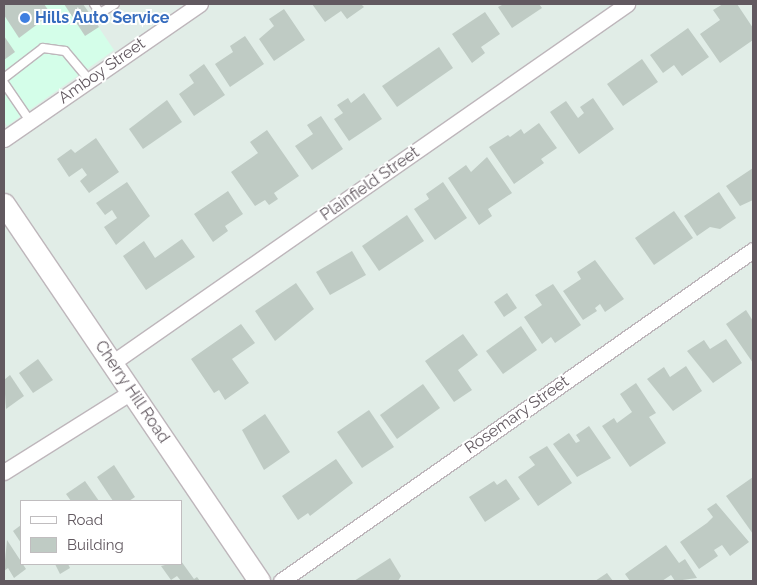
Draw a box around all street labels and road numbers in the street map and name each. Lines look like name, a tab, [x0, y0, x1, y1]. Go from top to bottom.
street label: Amboy Street	[55, 34, 149, 108]
street label: Plainfield Street	[317, 143, 423, 225]
street label: Cherry Hill Road	[90, 337, 174, 447]
street label: Rosemary Street	[461, 372, 573, 458]

